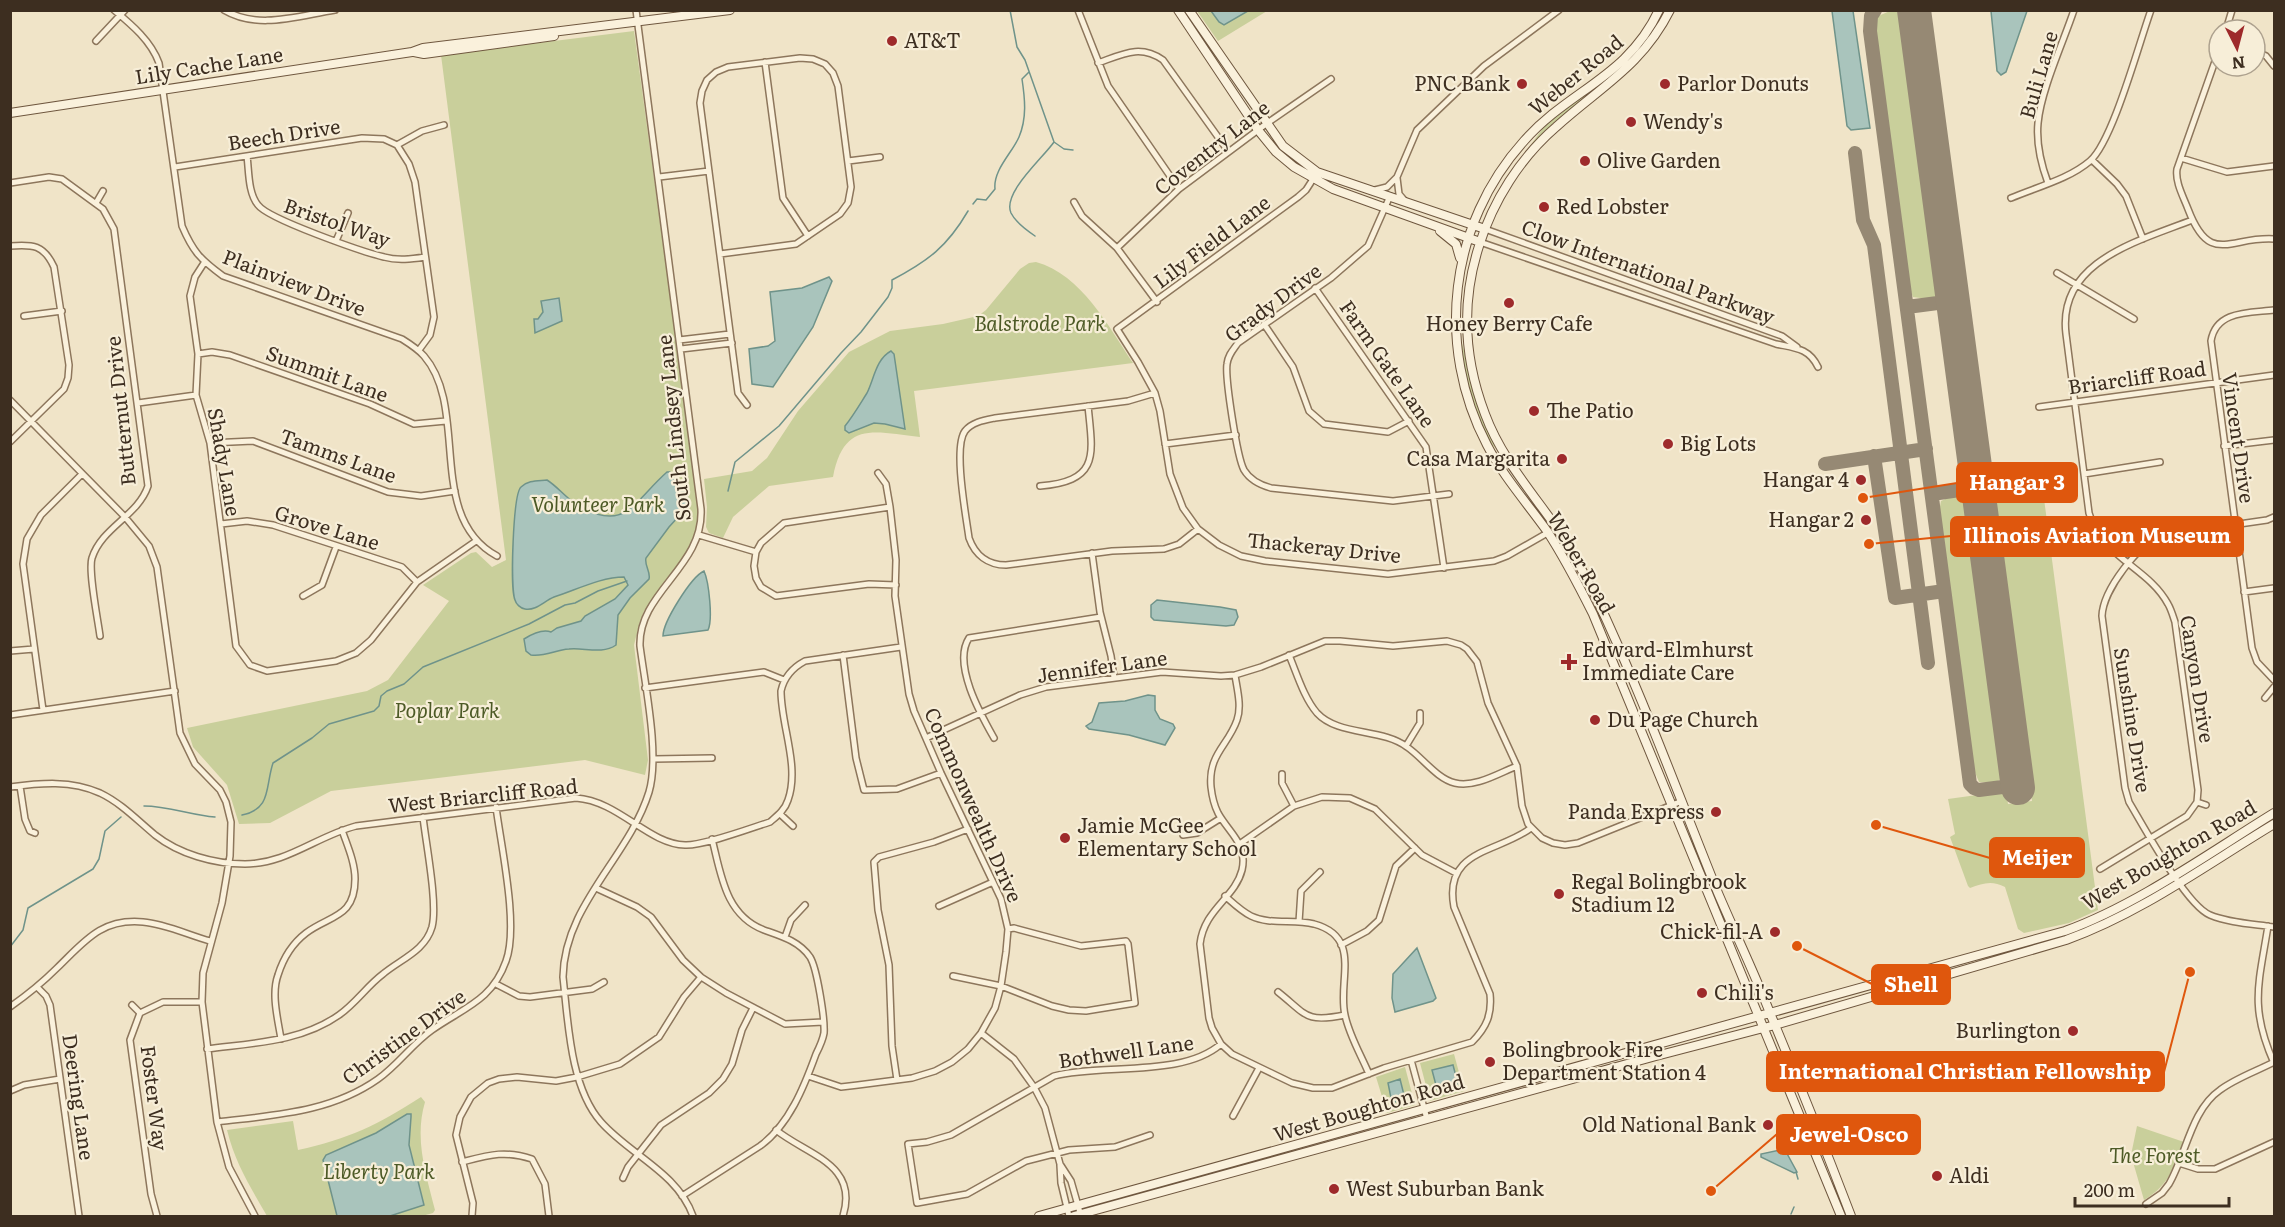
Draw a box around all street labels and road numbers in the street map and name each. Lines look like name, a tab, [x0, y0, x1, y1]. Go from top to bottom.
street label: Weber Road	[1521, 26, 1629, 121]
street label: Buli Lane	[2010, 27, 2064, 122]
street label: Lily Cache Lane	[132, 38, 285, 91]
street label: Coventry Lane	[1147, 92, 1275, 201]
street label: Beech Drive	[225, 109, 342, 157]
street label: Lily Field Lane	[1146, 186, 1276, 294]
street label: Bristol Way	[280, 189, 395, 254]
street label: Clow International Parkway	[1518, 210, 1780, 330]
street label: Plainview Drive	[219, 240, 371, 322]
street label: Grady Drive	[1217, 255, 1327, 348]
street label: Farm Gate Lane	[1334, 293, 1444, 433]
street label: South Lindsey Lane	[647, 334, 697, 523]
street label: Butternut Drive	[96, 335, 142, 488]
street label: Summit Lane	[262, 336, 393, 408]
street label: Briarcliff Road	[2066, 351, 2208, 401]
street label: Vincent Drive	[2216, 370, 2264, 505]
street label: Shady Lane	[202, 405, 250, 518]
street label: Tamms Lane	[276, 419, 401, 489]
street label: Grove Lane	[271, 496, 384, 556]
street label: Weber Road	[1541, 505, 1624, 619]
street label: Thackeray Drive	[1246, 523, 1403, 569]
street label: Canyon Drive	[2174, 613, 2224, 745]
street label: Jennifer Lane	[1035, 641, 1169, 689]
street label: Sunshine Drive	[2108, 645, 2160, 794]
street label: Commonwealth Drive	[918, 702, 1031, 906]
street label: West Briarcliff Road	[387, 769, 579, 819]
street label: West Boughton Road	[2075, 791, 2261, 916]
street label: Christine Drive	[335, 980, 471, 1091]
street label: Bothwell Lane	[1056, 1026, 1195, 1074]
street label: Deering Lane	[56, 1032, 104, 1162]
street label: Foster Way	[135, 1043, 177, 1153]
street label: West Boughton Road	[1269, 1064, 1467, 1148]

